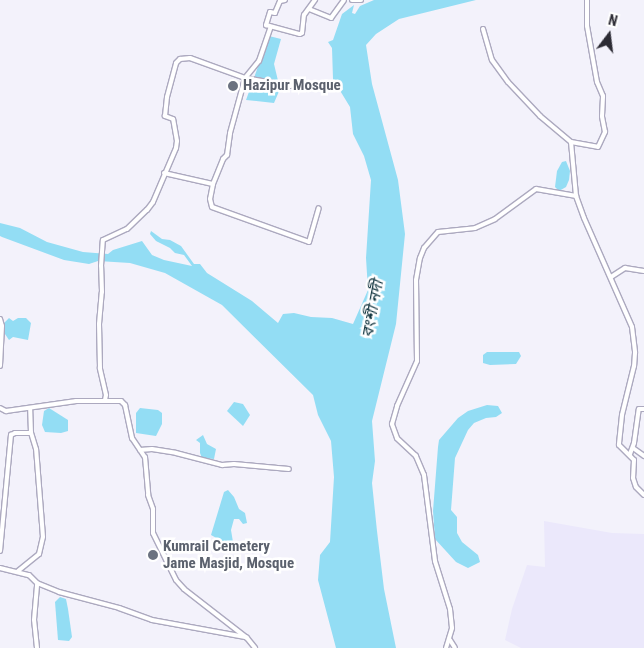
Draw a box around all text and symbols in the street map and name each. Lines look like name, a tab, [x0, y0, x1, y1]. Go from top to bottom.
north arrow	[584, 10, 634, 60]
text: N	[607, 12, 619, 29]
place label: Hazipur Mosque	[243, 77, 341, 95]
marker: Hazipur Mosque	[227, 80, 239, 92]
water label: বংশী নদী	[358, 279, 388, 339]
place label: Kumrail Cemetery Jame Masjid, Mosque	[163, 537, 294, 572]
marker: Kumrail Cemetery Jame Masjid, Mosque	[147, 549, 159, 561]

